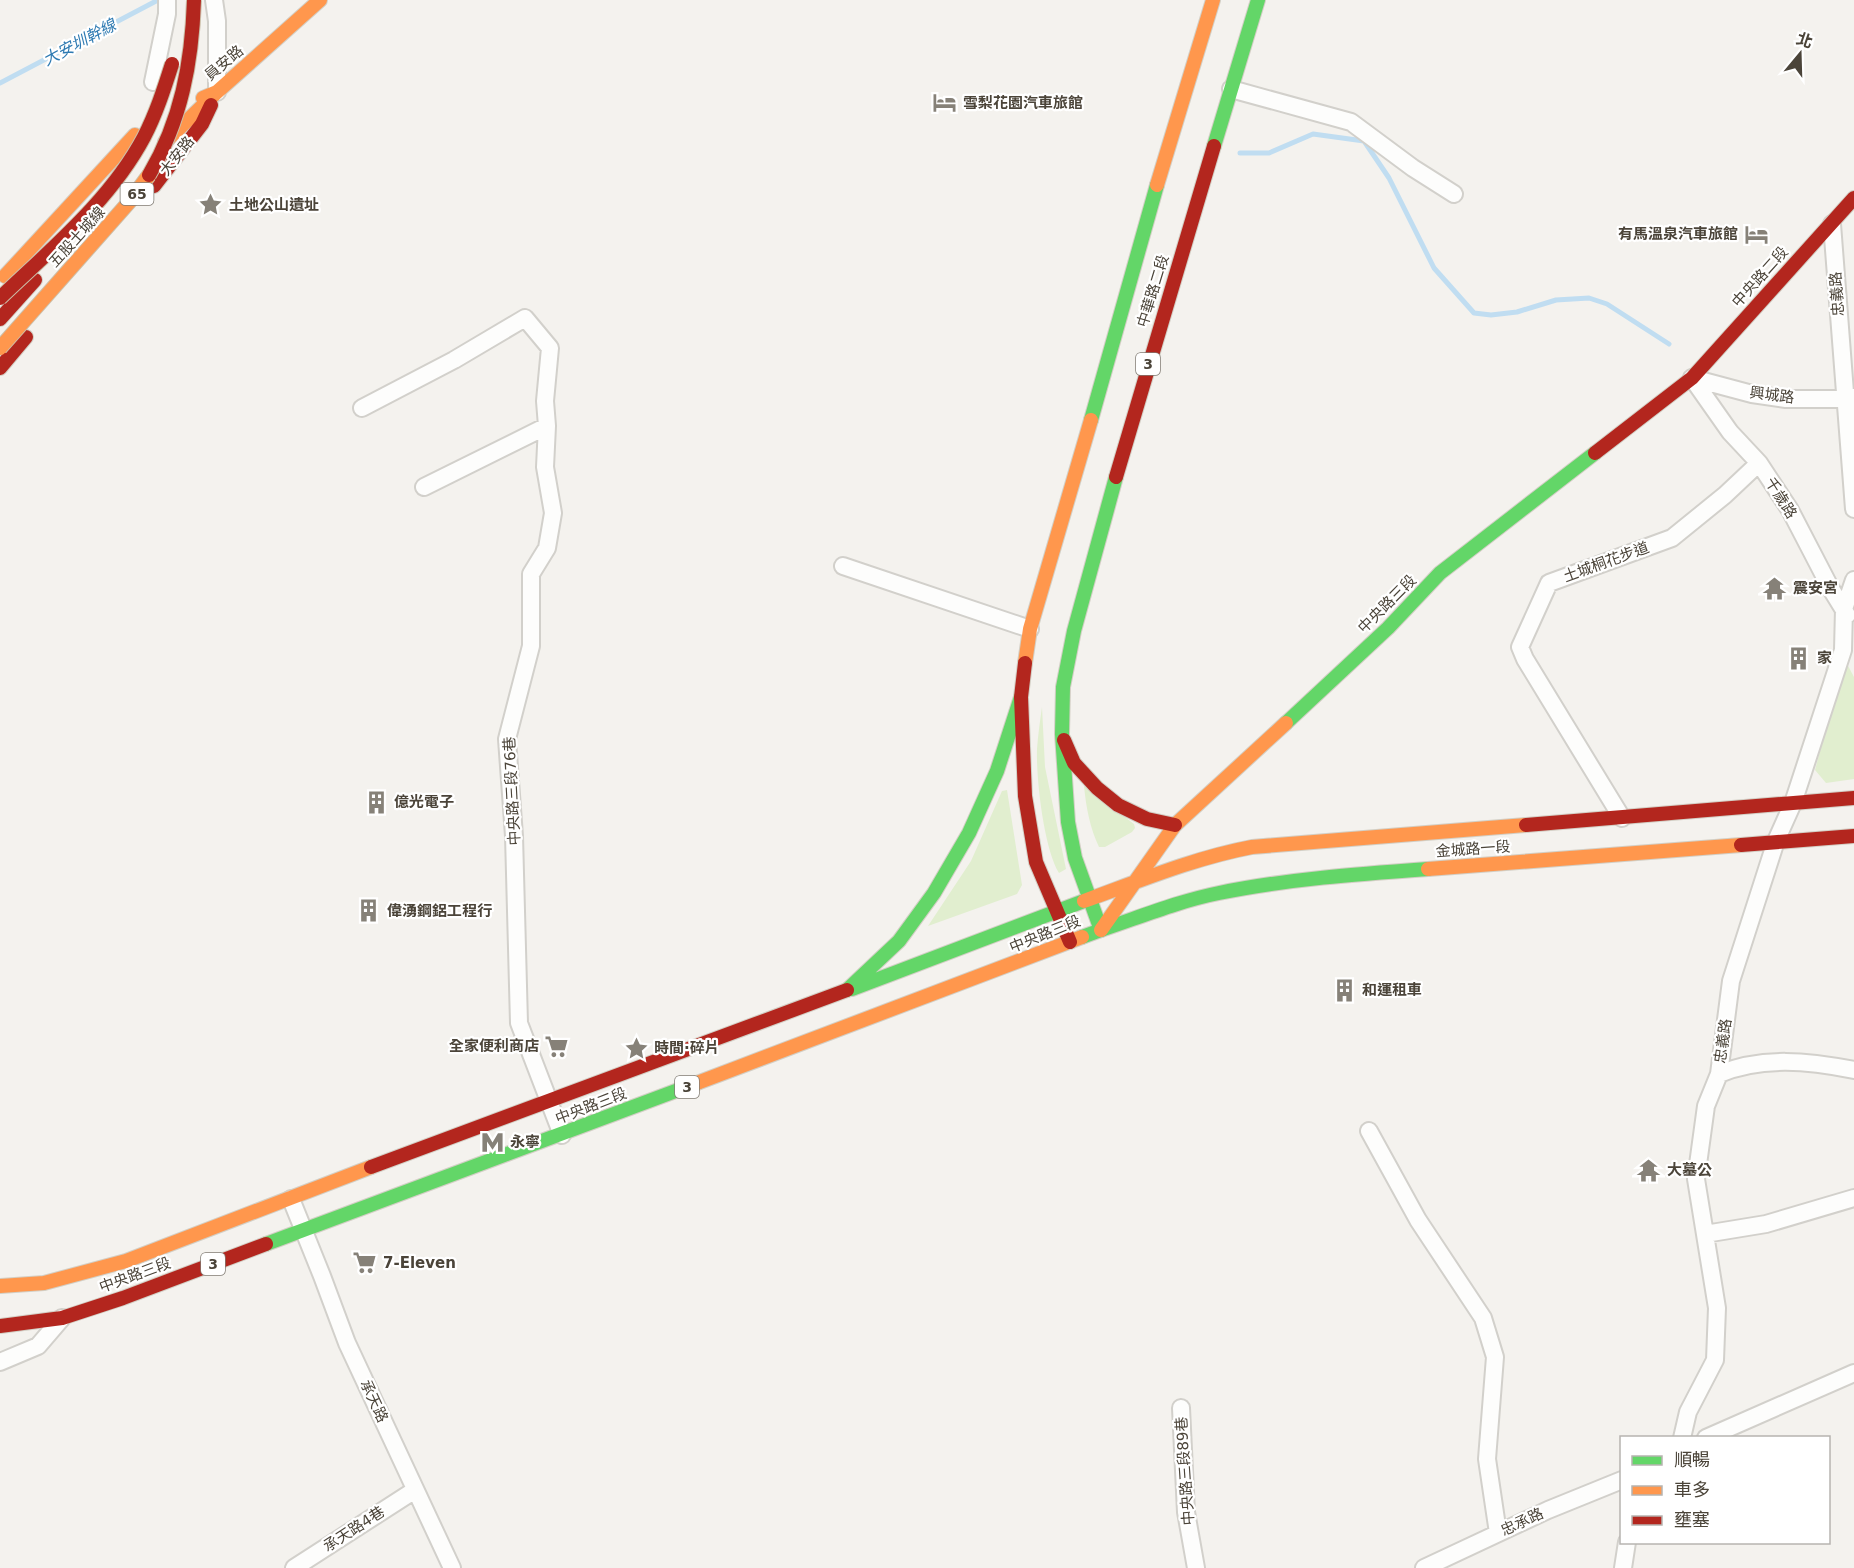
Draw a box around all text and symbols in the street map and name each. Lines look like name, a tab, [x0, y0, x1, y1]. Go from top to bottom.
water label: 大安圳幹線	[39, 14, 121, 70]
north arrow	[1770, 24, 1830, 84]
text: 北	[1794, 29, 1815, 52]
street label: 員安路	[201, 42, 247, 84]
hotel icon: 雪梨花園汽車旅館	[932, 90, 958, 116]
place label: 雪梨花園汽車旅館	[963, 94, 1083, 112]
street label: 大安路	[156, 133, 198, 179]
road number: 65	[120, 183, 154, 205]
place icon: 土地公山遺址	[198, 192, 224, 218]
place label: 土地公山遺址	[229, 196, 319, 214]
street label: 五股土城線	[45, 203, 109, 271]
hotel icon: 有馬溫泉汽車旅館	[1743, 221, 1769, 247]
place label: 有馬溫泉汽車旅館	[1618, 225, 1738, 243]
street label: 中央路二段	[1728, 243, 1792, 311]
street label: 中華路二段	[1133, 252, 1173, 330]
street label: 忠義路	[1826, 271, 1848, 317]
road number: 3	[1136, 353, 1160, 375]
street label: 興城路	[1749, 383, 1795, 407]
street label: 千歲路	[1761, 474, 1801, 522]
street label: 土城桐花步道	[1561, 538, 1651, 586]
street label: 中央路三段	[1354, 571, 1420, 637]
temple icon: 震安宮	[1762, 575, 1788, 601]
place label: 震安宮	[1793, 579, 1838, 597]
building icon: 家	[1786, 645, 1812, 671]
place label: 家	[1817, 649, 1832, 667]
street label: 中央路三段76巷	[500, 736, 524, 846]
building icon: 億光電子	[363, 789, 389, 815]
place label: 億光電子	[394, 793, 454, 811]
street label: 金城路一段	[1435, 837, 1511, 861]
building icon: 偉湧鋼鋁工程行	[356, 898, 382, 924]
place label: 偉湧鋼鋁工程行	[387, 902, 492, 920]
street label: 中央路三段	[1007, 912, 1083, 956]
building icon: 和運租車	[1331, 977, 1357, 1003]
place label: 和運租車	[1362, 981, 1422, 999]
street label: 忠義路	[1711, 1017, 1735, 1065]
supermarket icon: 全家便利商店	[544, 1033, 570, 1059]
place icon: 時間·碎片	[623, 1035, 649, 1061]
place label: 全家便利商店	[449, 1037, 539, 1055]
place label: 時間·碎片	[654, 1039, 720, 1057]
road number: 3	[675, 1076, 699, 1098]
street label: 中央路三段	[553, 1084, 629, 1128]
metro station icon: 永寧	[479, 1129, 505, 1155]
place label: 永寧	[510, 1133, 540, 1151]
temple icon: 大墓公	[1636, 1157, 1662, 1183]
place label: 大墓公	[1667, 1161, 1712, 1179]
supermarket icon: 7-Eleven	[352, 1250, 378, 1276]
road number: 3	[201, 1253, 225, 1275]
street label: 中央路三段	[97, 1254, 173, 1296]
place label: 7-Eleven	[383, 1254, 456, 1272]
street label: 承天路	[356, 1377, 392, 1425]
street label: 中央路三段89巷	[1172, 1416, 1198, 1526]
legend	[1620, 1436, 1830, 1544]
text: 順暢	[1674, 1449, 1710, 1470]
text: 車多	[1674, 1479, 1710, 1500]
street label: 承天路4巷	[320, 1503, 388, 1555]
street label: 忠承路	[1498, 1504, 1546, 1540]
text: 壅塞	[1674, 1509, 1710, 1530]

